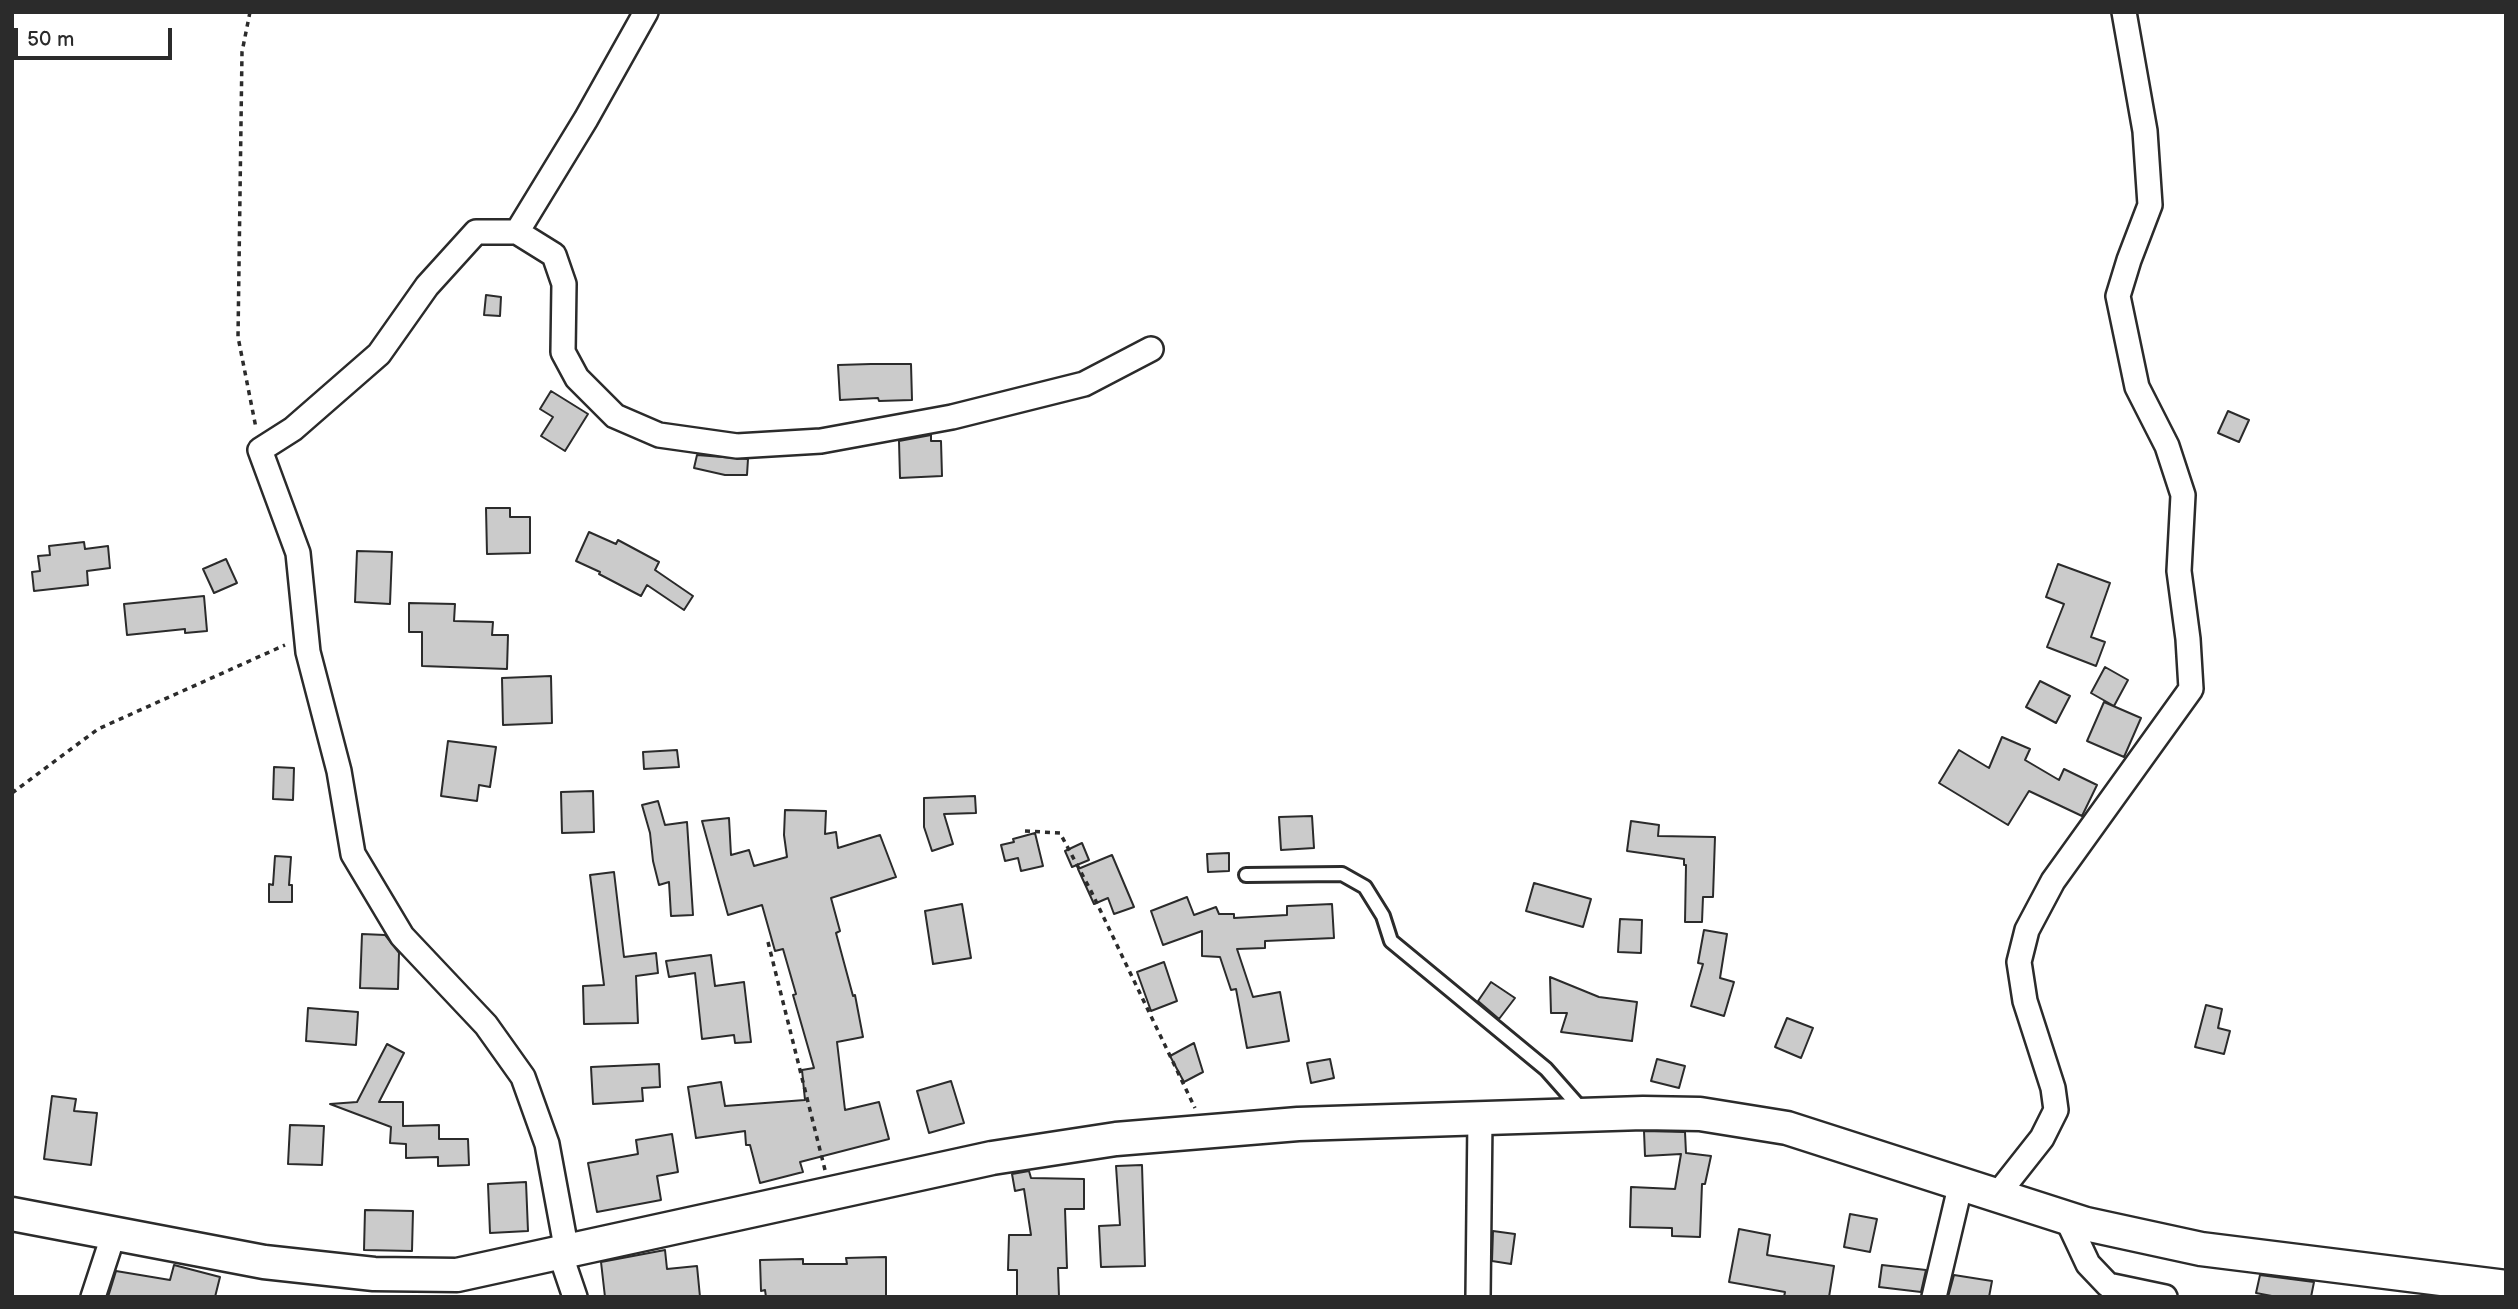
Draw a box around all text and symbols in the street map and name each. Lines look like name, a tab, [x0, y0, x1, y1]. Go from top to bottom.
scale bar	[18, 14, 175, 58]
text: 50 m	[27, 27, 74, 52]

